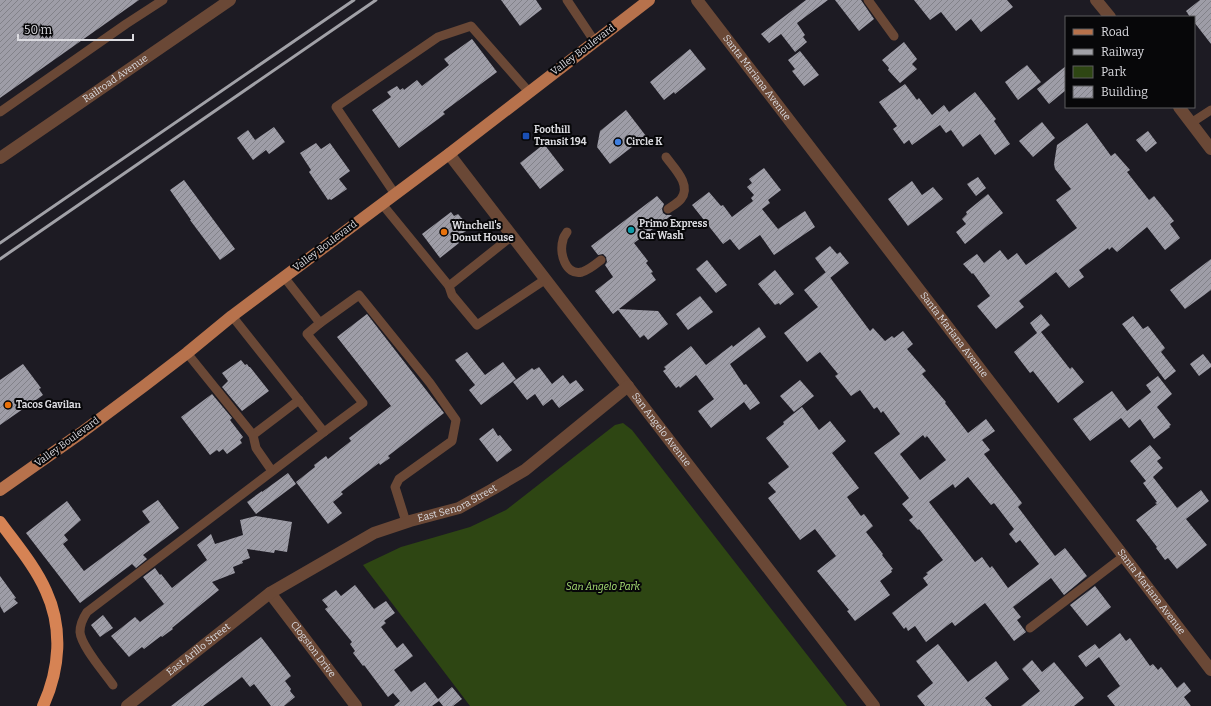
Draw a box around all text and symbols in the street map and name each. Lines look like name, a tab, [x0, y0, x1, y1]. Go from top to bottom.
scale bar	[18, 16, 133, 42]
legend	[1065, 16, 1195, 108]
street label: Valley Boulevard	[549, 22, 617, 78]
text: 50 m	[24, 23, 53, 37]
text: Road	[1101, 25, 1129, 39]
street label: Santa Mariana Avenue	[720, 33, 793, 123]
text: Railway	[1101, 45, 1145, 59]
street label: Railroad Avenue	[81, 52, 150, 105]
text: Park	[1101, 65, 1127, 79]
text: Building	[1101, 85, 1148, 99]
place label: Foothill Transit 194	[534, 124, 587, 148]
marker: Foothill Transit 194	[521, 131, 531, 141]
place label: Circle K	[626, 136, 663, 148]
marker: Circle K	[613, 137, 623, 147]
street label: Valley Boulevard	[291, 218, 359, 274]
place label: Primo Express Car Wash	[639, 218, 707, 242]
place label: Winchell's Donut House	[452, 220, 514, 244]
marker: Primo Express Car Wash	[626, 225, 636, 235]
marker: Winchell's Donut House	[439, 227, 449, 237]
street label: Santa Mariana Avenue	[917, 290, 990, 380]
street label: San Angelo Avenue	[629, 391, 693, 469]
place label: Tacos Gavilan	[16, 399, 82, 411]
marker: Tacos Gavilan	[3, 400, 13, 410]
street label: Valley Boulevard	[32, 414, 102, 469]
street label: East Senora Street	[416, 482, 500, 525]
street label: Santa Mariana Avenue	[1114, 547, 1188, 637]
park label: San Angelo Park	[566, 581, 640, 593]
street label: Clogston Drive	[288, 619, 338, 680]
street label: East Arillo Street	[164, 620, 233, 678]

